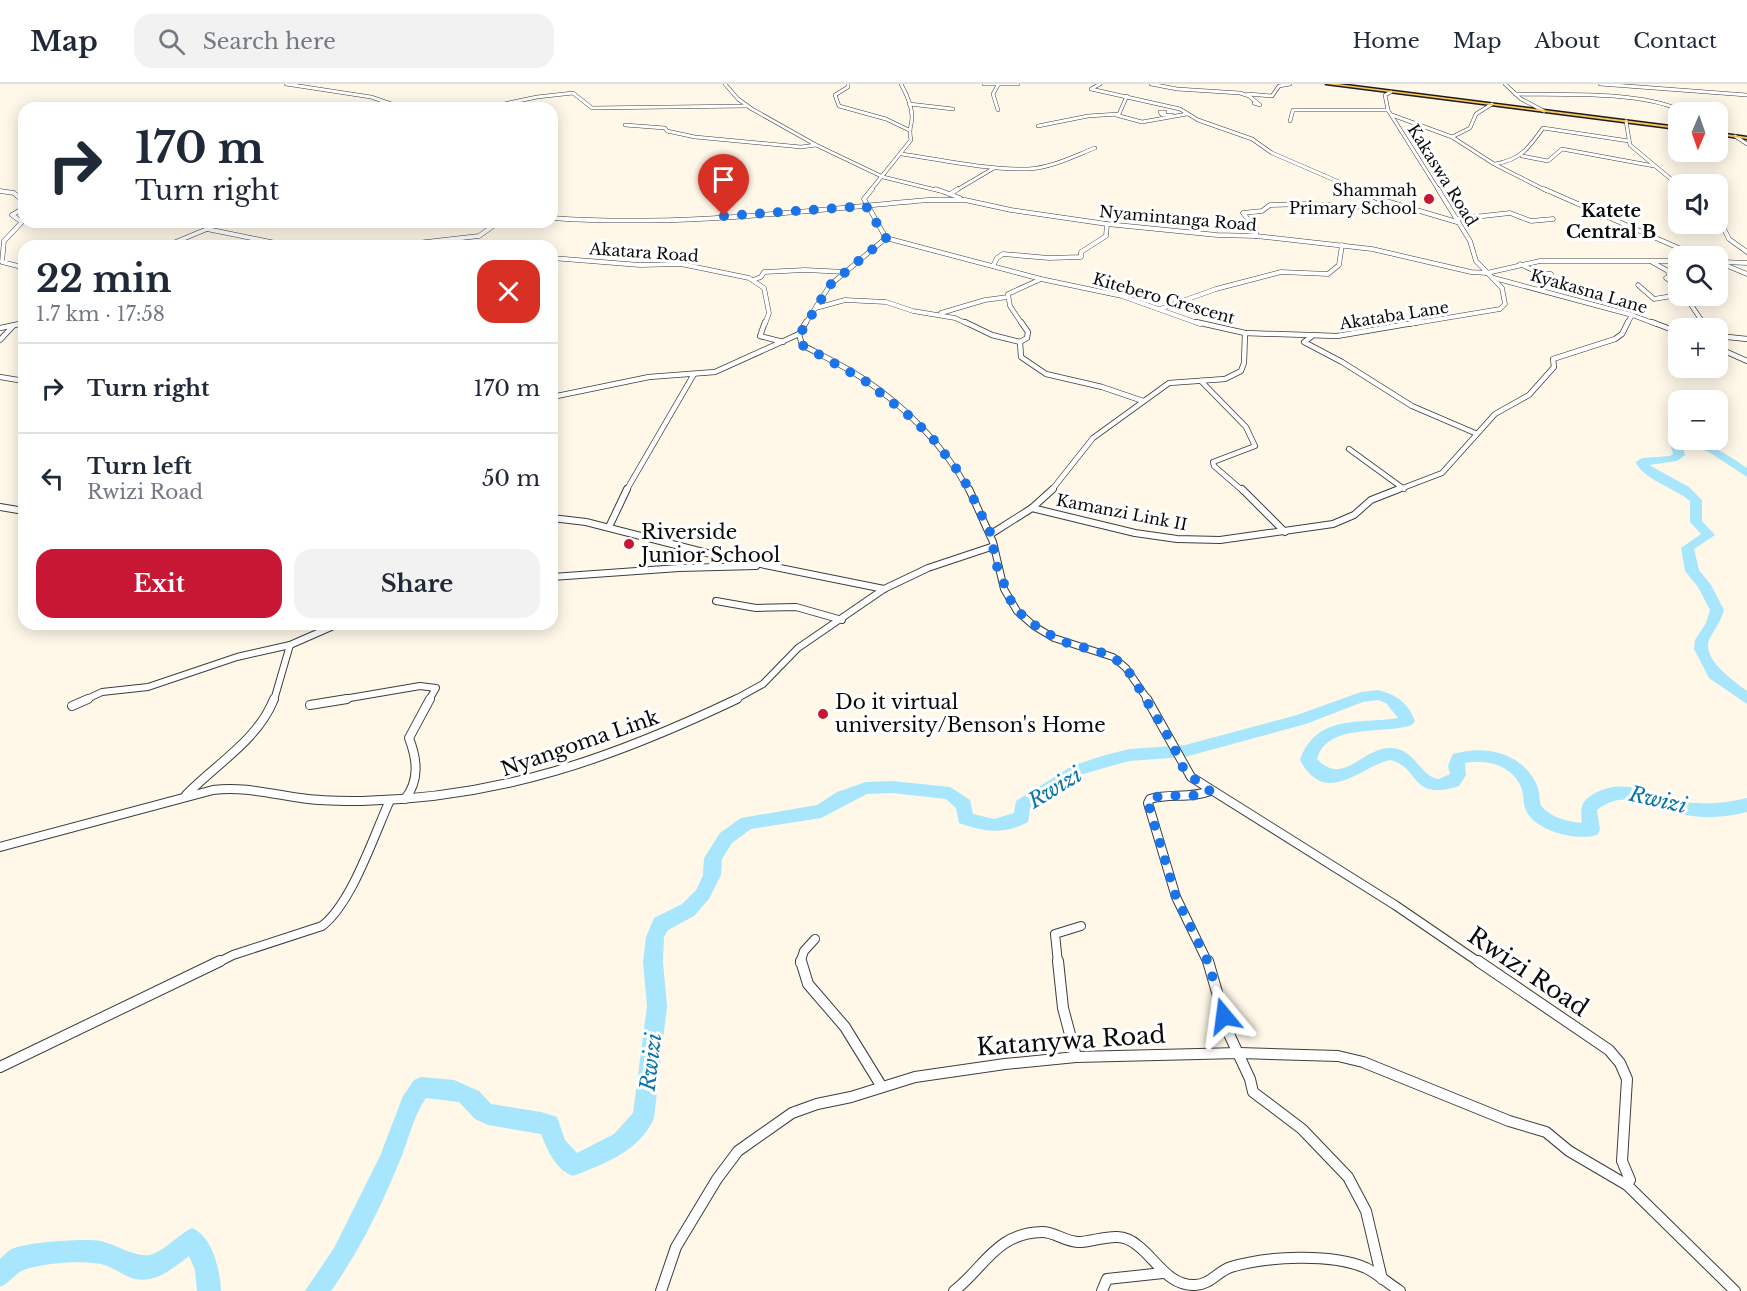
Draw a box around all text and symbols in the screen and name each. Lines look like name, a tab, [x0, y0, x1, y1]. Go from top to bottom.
search box	[134, 14, 554, 68]
text: Map	[30, 24, 98, 59]
icon: search	[155, 25, 188, 58]
text: Search here	[203, 28, 336, 55]
text: Home	[1353, 28, 1420, 54]
text: Map	[1453, 28, 1501, 54]
text: About	[1534, 28, 1600, 54]
text: Contact	[1633, 28, 1717, 54]
north arrow	[1668, 102, 1728, 162]
map controls	[1668, 102, 1728, 450]
street label: Kakaswa Road	[1404, 120, 1482, 230]
text: 170 m	[135, 122, 264, 174]
icon: right	[36, 126, 114, 204]
pin	[698, 154, 749, 216]
icon: arrive	[707, 163, 740, 196]
text: Turn right	[135, 174, 279, 207]
button: sound	[1668, 174, 1728, 234]
place label: Shammah Primary School	[1289, 180, 1417, 218]
marker: Shammah Primary School	[1422, 192, 1436, 206]
district label: Katete Central B	[1566, 200, 1656, 243]
street label: Nyamintanga Road	[1098, 201, 1258, 235]
street label: Akatara Road	[588, 238, 699, 266]
button: search	[1668, 246, 1728, 306]
text: 22 min	[36, 257, 171, 302]
button: close	[477, 260, 540, 323]
street label: Kyakasna Lane	[1528, 265, 1650, 317]
street label: Kitebero Crescent	[1091, 268, 1237, 328]
street label: Akataba Lane	[1337, 296, 1450, 334]
text: 1.7 km · 17:58	[36, 302, 165, 326]
button: +	[1668, 318, 1728, 378]
icon: right	[36, 372, 69, 405]
text: Turn right	[87, 375, 209, 402]
text: 170 m	[474, 375, 540, 402]
button: −	[1668, 390, 1728, 450]
text: Turn left	[87, 453, 192, 480]
icon: left	[36, 462, 69, 495]
text: 50 m	[482, 465, 540, 492]
text: Rwizi Road	[87, 480, 203, 504]
street label: Kamanzi Link II	[1055, 489, 1189, 535]
place label: Riverside Junior School	[638, 520, 780, 567]
marker: Riverside Junior School	[622, 537, 636, 551]
button: Exit	[36, 549, 282, 618]
button: Share	[294, 549, 540, 618]
place label: Do it virtual university/Benson's Home	[835, 690, 1106, 737]
street label: Nyangoma Link	[498, 705, 663, 781]
marker: Do it virtual university/Benson's Home	[816, 707, 830, 721]
water label: Rwizi	[1023, 761, 1087, 815]
water label: Rwizi	[1626, 781, 1690, 819]
street label: Rwizi Road	[1462, 921, 1594, 1023]
position arrow	[1192, 984, 1256, 1048]
street label: Katanywa Road	[975, 1019, 1167, 1062]
water label: Rwizi	[634, 1031, 668, 1093]

